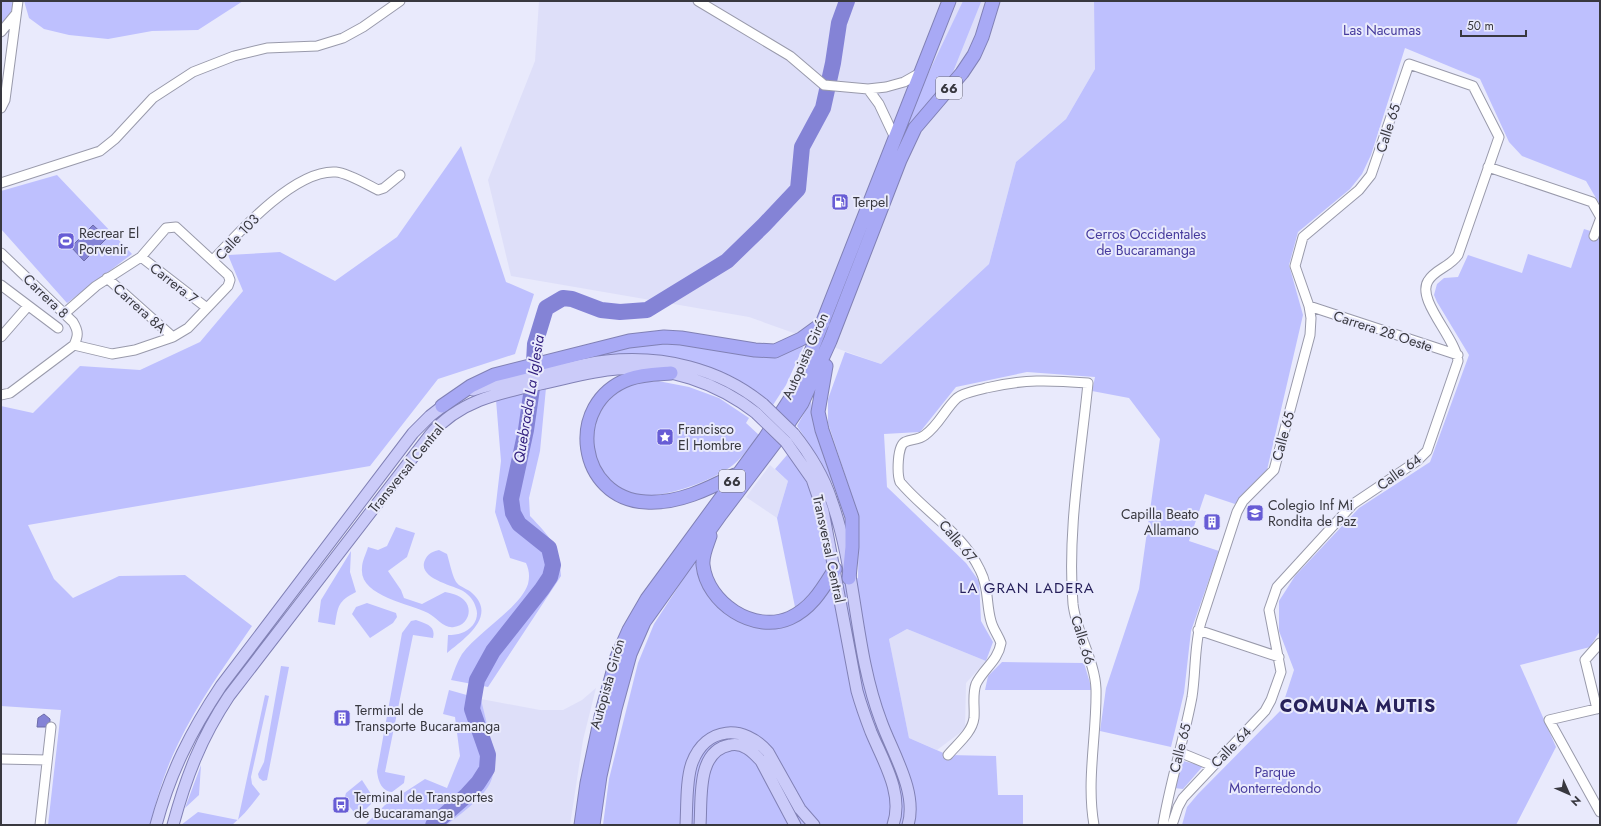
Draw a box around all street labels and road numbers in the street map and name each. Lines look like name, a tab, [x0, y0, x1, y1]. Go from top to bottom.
road number: 66	[936, 77, 962, 99]
street label: Calle 65	[1371, 101, 1405, 155]
street label: Calle 103	[210, 209, 264, 264]
street label: Carrera 7	[146, 258, 203, 309]
street label: Carrera 8	[19, 269, 73, 323]
street label: Carrera 8A	[109, 279, 172, 338]
street label: Carrera 28 Oeste	[1331, 306, 1435, 356]
street label: Autopista Girón	[777, 309, 833, 403]
street label: Calle 65	[1267, 409, 1299, 463]
street label: Transversal Central	[364, 419, 448, 517]
street label: Calle 64	[1373, 449, 1425, 495]
road number: 66	[719, 470, 745, 492]
street label: Transversal Central	[808, 493, 850, 605]
street label: Calle 67	[934, 516, 982, 567]
street label: Calle 66	[1066, 613, 1100, 667]
street label: Autopista Girón	[585, 637, 629, 731]
street label: Calle 65	[1164, 721, 1196, 775]
street label: Calle 64	[1206, 722, 1256, 772]

